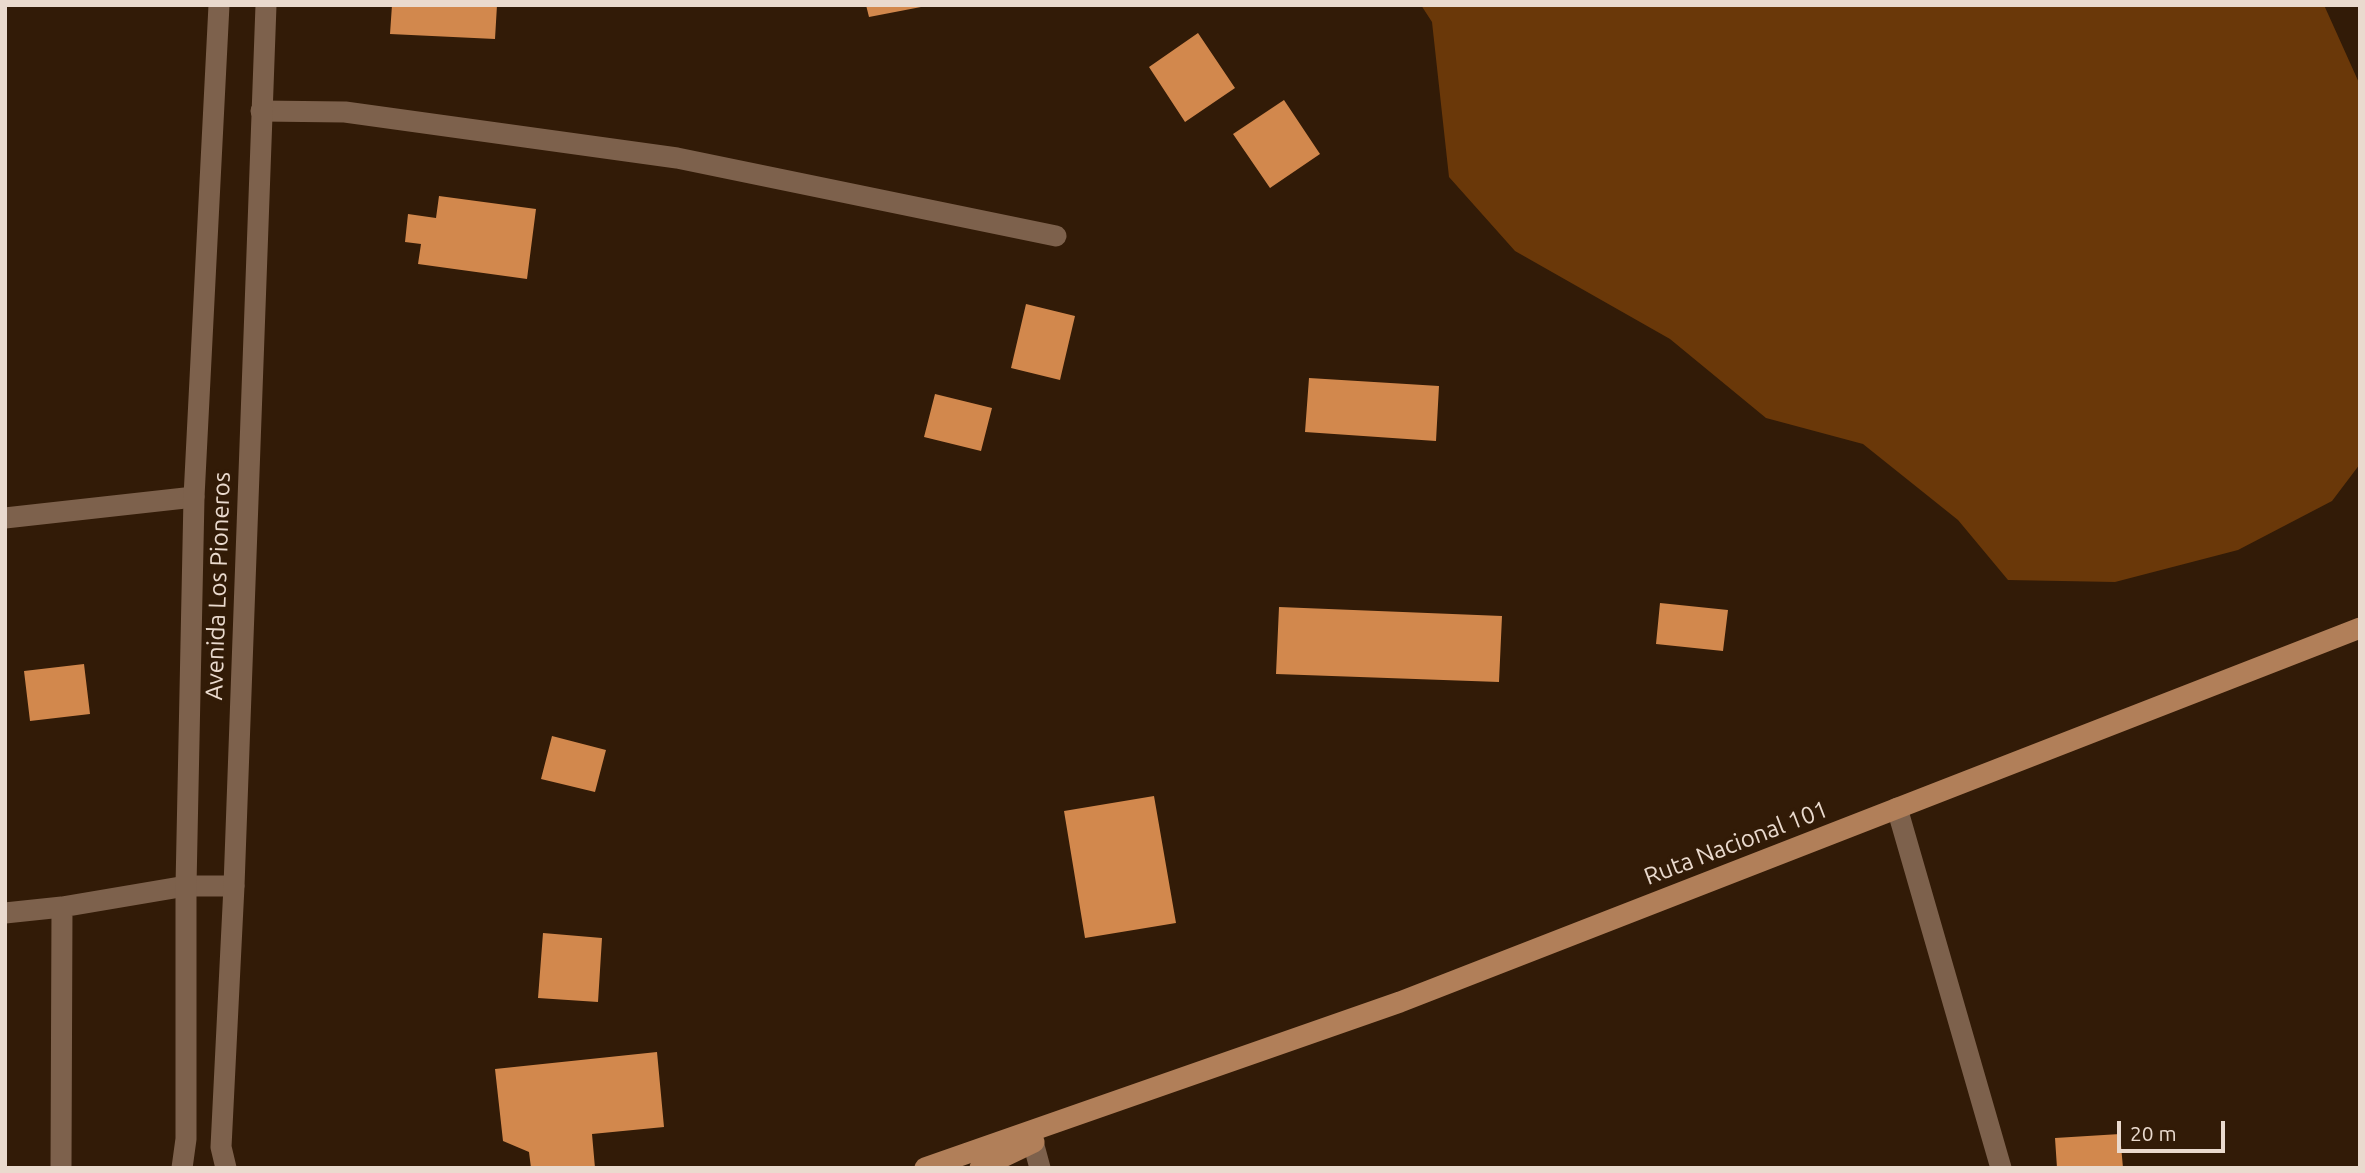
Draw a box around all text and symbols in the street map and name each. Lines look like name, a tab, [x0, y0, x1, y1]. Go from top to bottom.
street label: Avenida Los Pioneros	[200, 471, 236, 701]
street label: Ruta Nacional 101	[1640, 795, 1832, 891]
scale bar	[2120, 1106, 2228, 1150]
text: 20 m	[2130, 1121, 2177, 1145]

